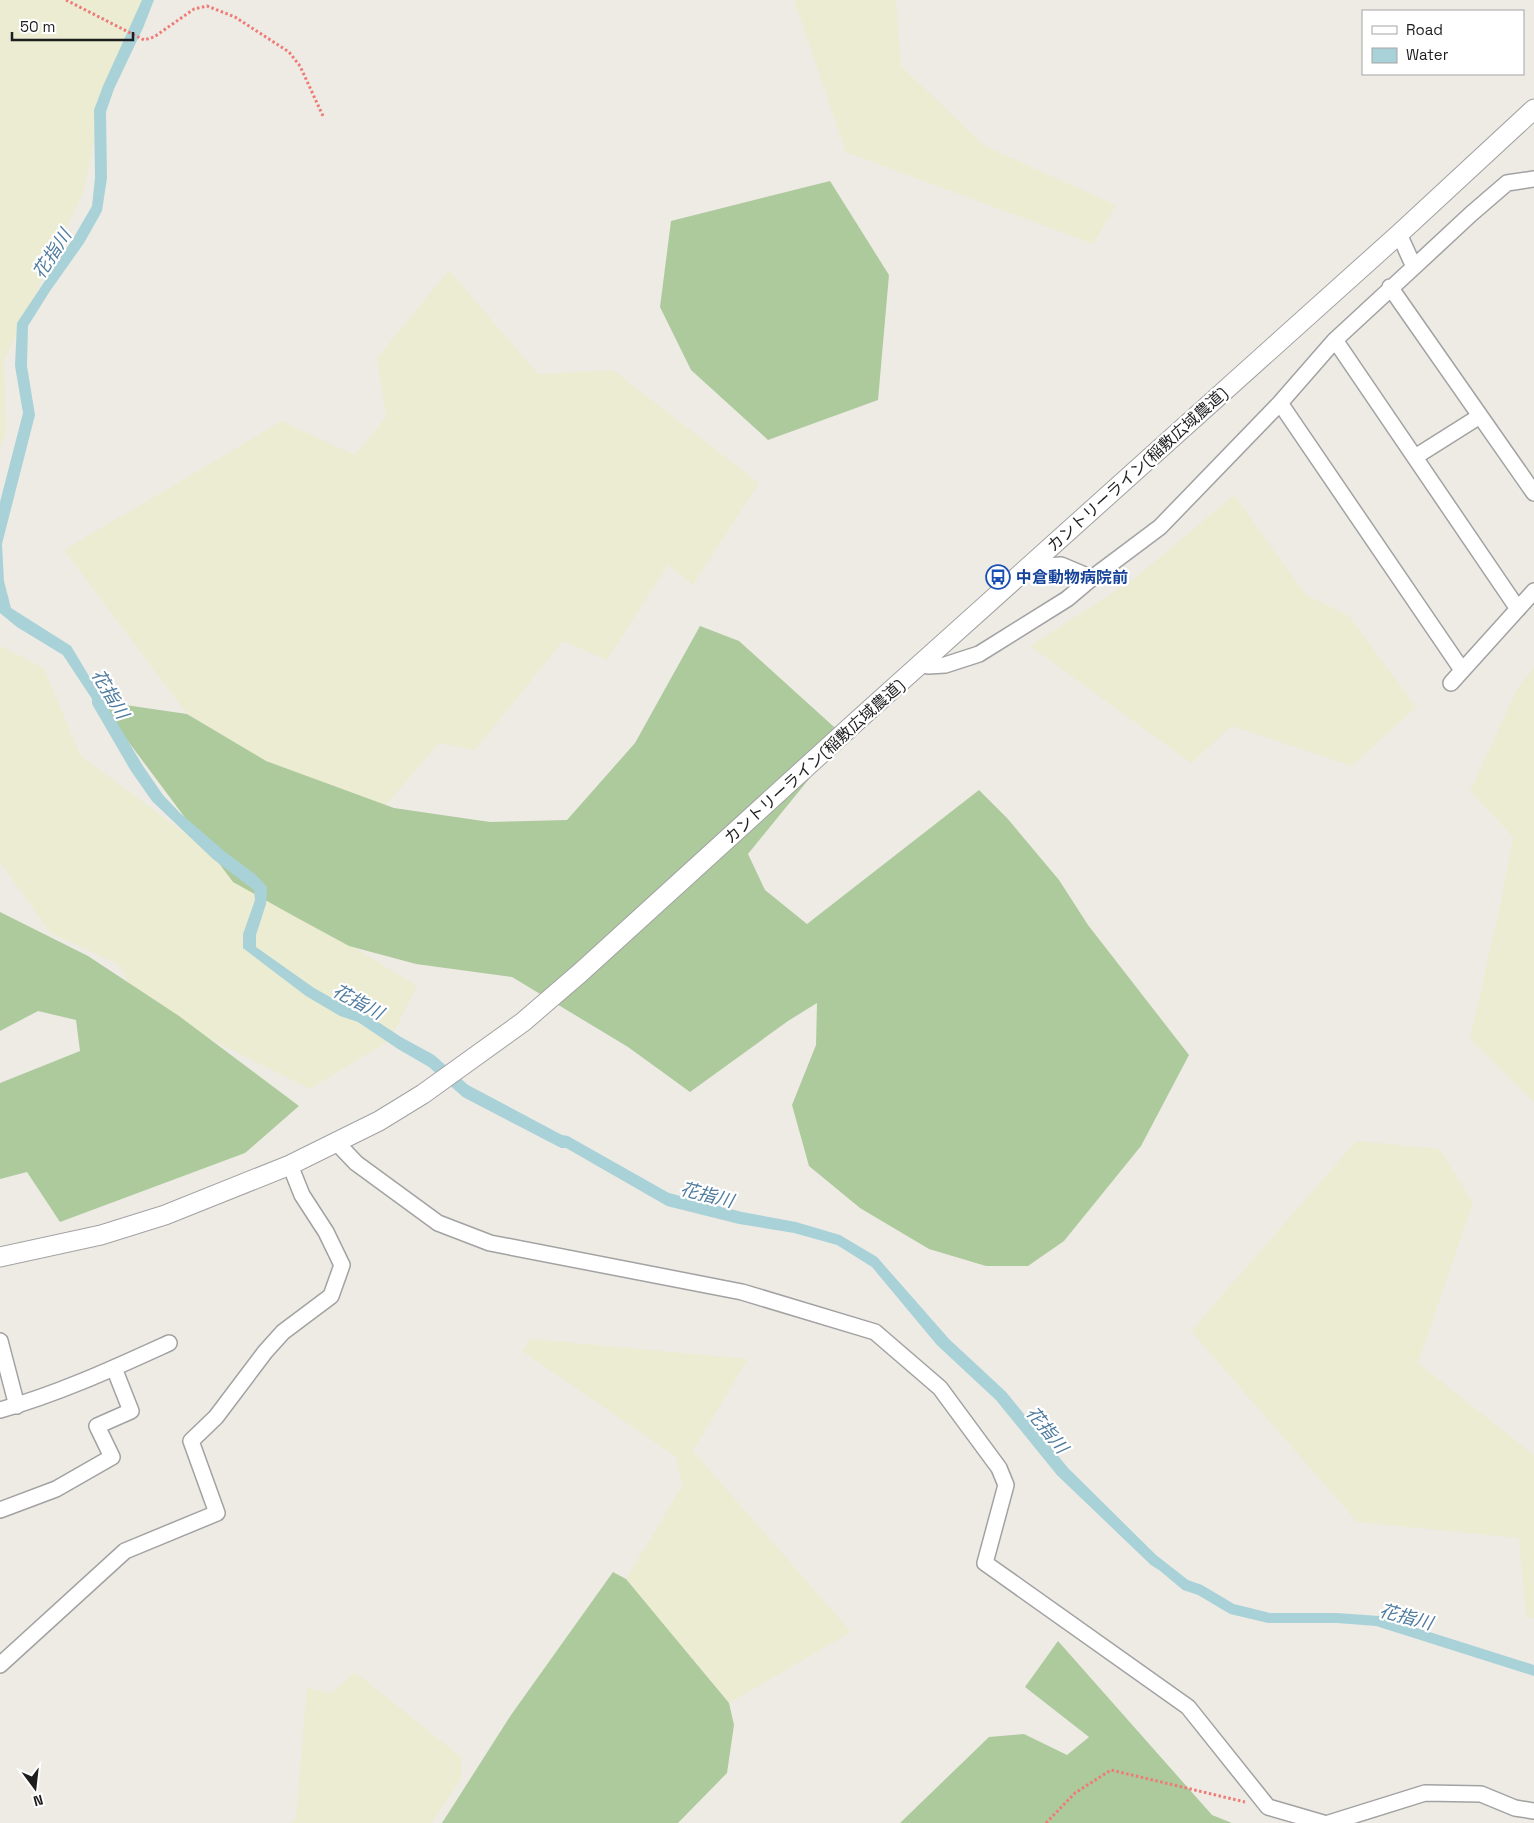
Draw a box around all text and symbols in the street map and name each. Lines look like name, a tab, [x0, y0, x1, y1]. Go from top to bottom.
scale bar	[12, 10, 134, 42]
legend	[1362, 10, 1524, 75]
text: 50 m	[20, 17, 55, 36]
text: Road	[1406, 20, 1443, 39]
text: Water	[1406, 45, 1449, 64]
water label: 花指川	[27, 223, 77, 283]
street label: カントリーライン(稲敷広域農道)	[1043, 383, 1232, 556]
bus stop icon: 中倉動物病院前	[985, 564, 1011, 590]
place label: 中倉動物病院前	[1016, 567, 1128, 588]
water label: 花指川	[87, 665, 135, 725]
street label: カントリーライン(稲敷広域農道)	[720, 675, 909, 848]
water label: 花指川	[329, 979, 389, 1025]
water label: 花指川	[678, 1177, 738, 1213]
water label: 花指川	[1021, 1401, 1075, 1459]
water label: 花指川	[1377, 1598, 1437, 1635]
north arrow	[10, 1763, 60, 1813]
text: N	[31, 1791, 45, 1810]

